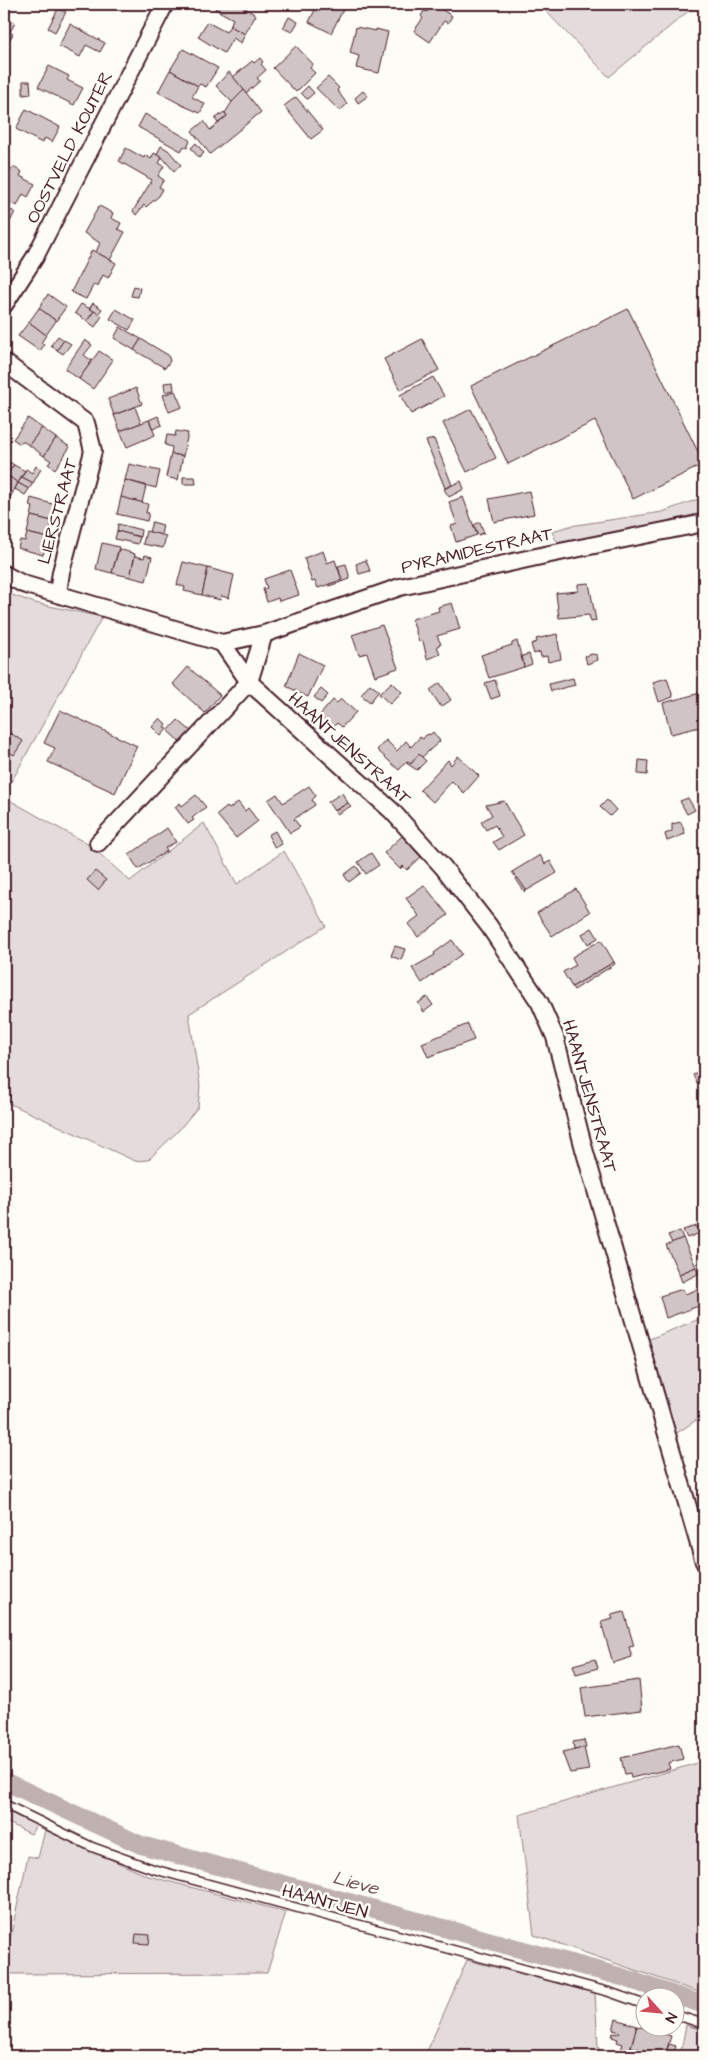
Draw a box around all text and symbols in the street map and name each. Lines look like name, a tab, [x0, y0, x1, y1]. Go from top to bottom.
street label: OOSTVELD KOUTER	[20, 67, 119, 228]
street label: LIERSTRAAT	[31, 455, 84, 567]
street label: PYRAMIDESTRAAT	[399, 521, 556, 580]
street label: HAANTJENSTRAAT	[283, 686, 417, 811]
street label: HAANTJENSTRAAT	[556, 1017, 623, 1176]
water label: Lieve	[330, 1864, 383, 1903]
street label: HAANTJEN	[279, 1878, 371, 1925]
north arrow	[636, 1988, 686, 2038]
text: N	[660, 2009, 682, 2026]

